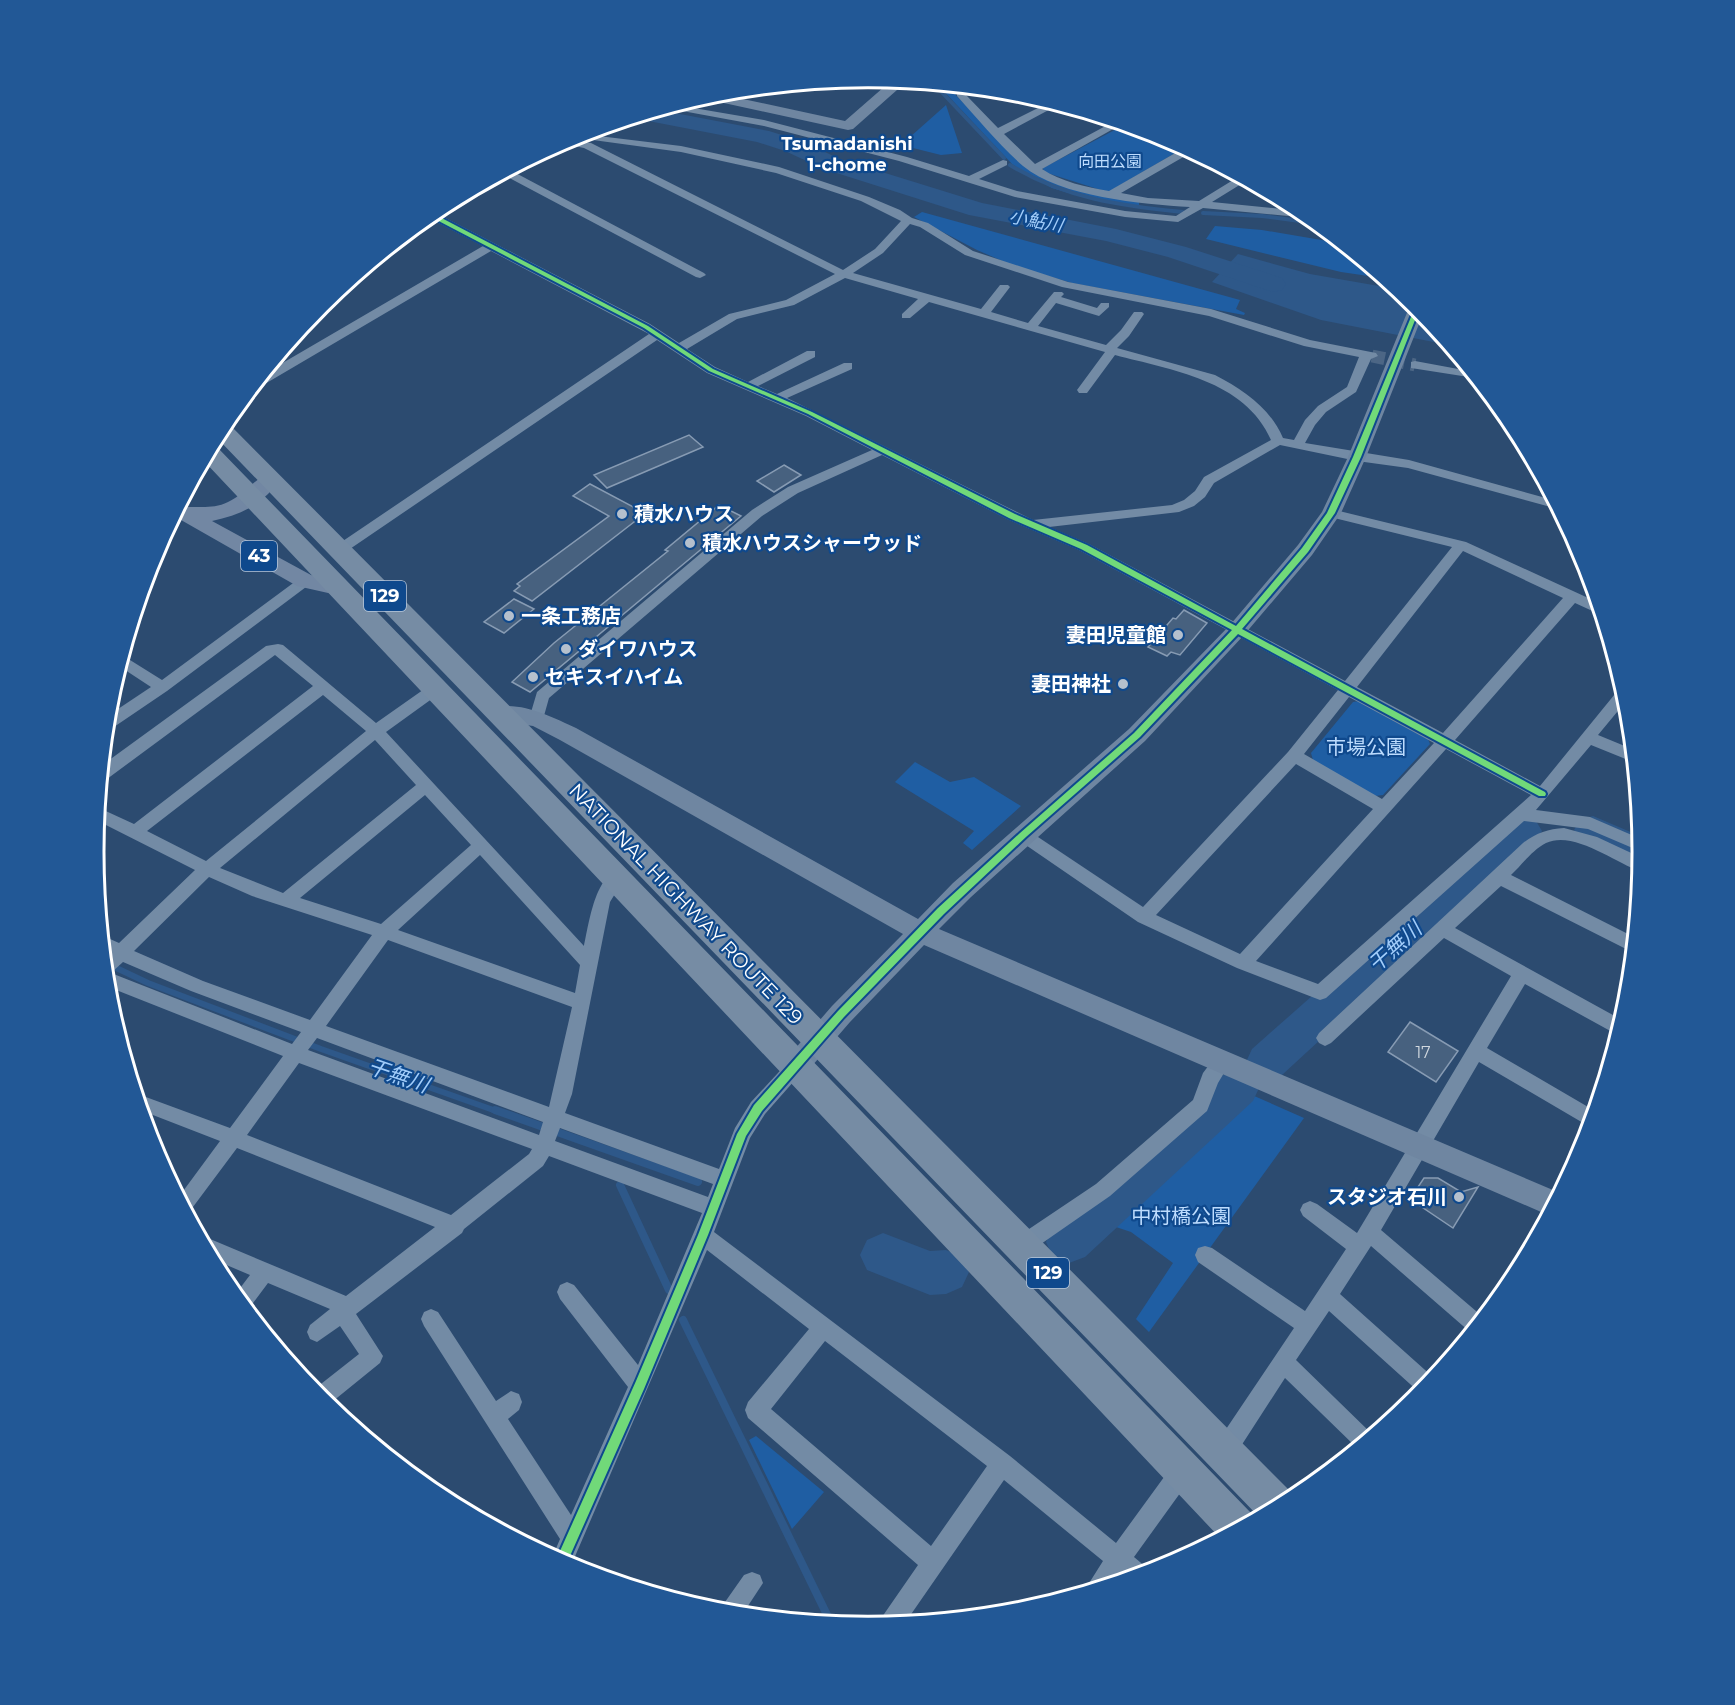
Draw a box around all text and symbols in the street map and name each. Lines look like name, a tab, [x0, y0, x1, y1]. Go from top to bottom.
district label: Tsumadanishi 1-chome	[781, 133, 913, 176]
park label: 向田公園	[1078, 152, 1142, 171]
water label: 小鮎川	[1007, 205, 1067, 237]
place label: 積水ハウス	[634, 502, 734, 526]
marker: 積水ハウス	[615, 507, 629, 521]
place label: 積水ハウスシャーウッド	[702, 531, 922, 555]
marker: 積水ハウスシャーウッド	[683, 536, 697, 550]
road number: 43	[241, 541, 277, 571]
road number: 129	[364, 581, 406, 611]
place label: 一条工務店	[521, 604, 621, 628]
marker: 一条工務店	[502, 609, 516, 623]
place label: 妻田児童館	[1066, 623, 1166, 647]
marker: 妻田児童館	[1171, 628, 1185, 642]
place label: ダイワハウス	[578, 637, 698, 661]
marker: ダイワハウス	[559, 642, 573, 656]
place label: セキスイハイム	[545, 665, 683, 689]
marker: セキスイハイム	[526, 670, 540, 684]
place label: 妻田神社	[1031, 672, 1111, 696]
marker: 妻田神社	[1116, 677, 1130, 691]
park label: 市場公園	[1326, 735, 1406, 759]
street label: NATIONAL HIGHWAY ROUTE 129	[564, 778, 808, 1030]
water label: 干無川	[1363, 915, 1428, 977]
house number: 17	[1415, 1043, 1431, 1062]
water label: 干無川	[364, 1053, 434, 1098]
place label: スタジオ石川	[1327, 1185, 1447, 1209]
marker: スタジオ石川	[1452, 1190, 1466, 1204]
park label: 中村橋公園	[1131, 1204, 1231, 1228]
road number: 129	[1027, 1258, 1069, 1288]

